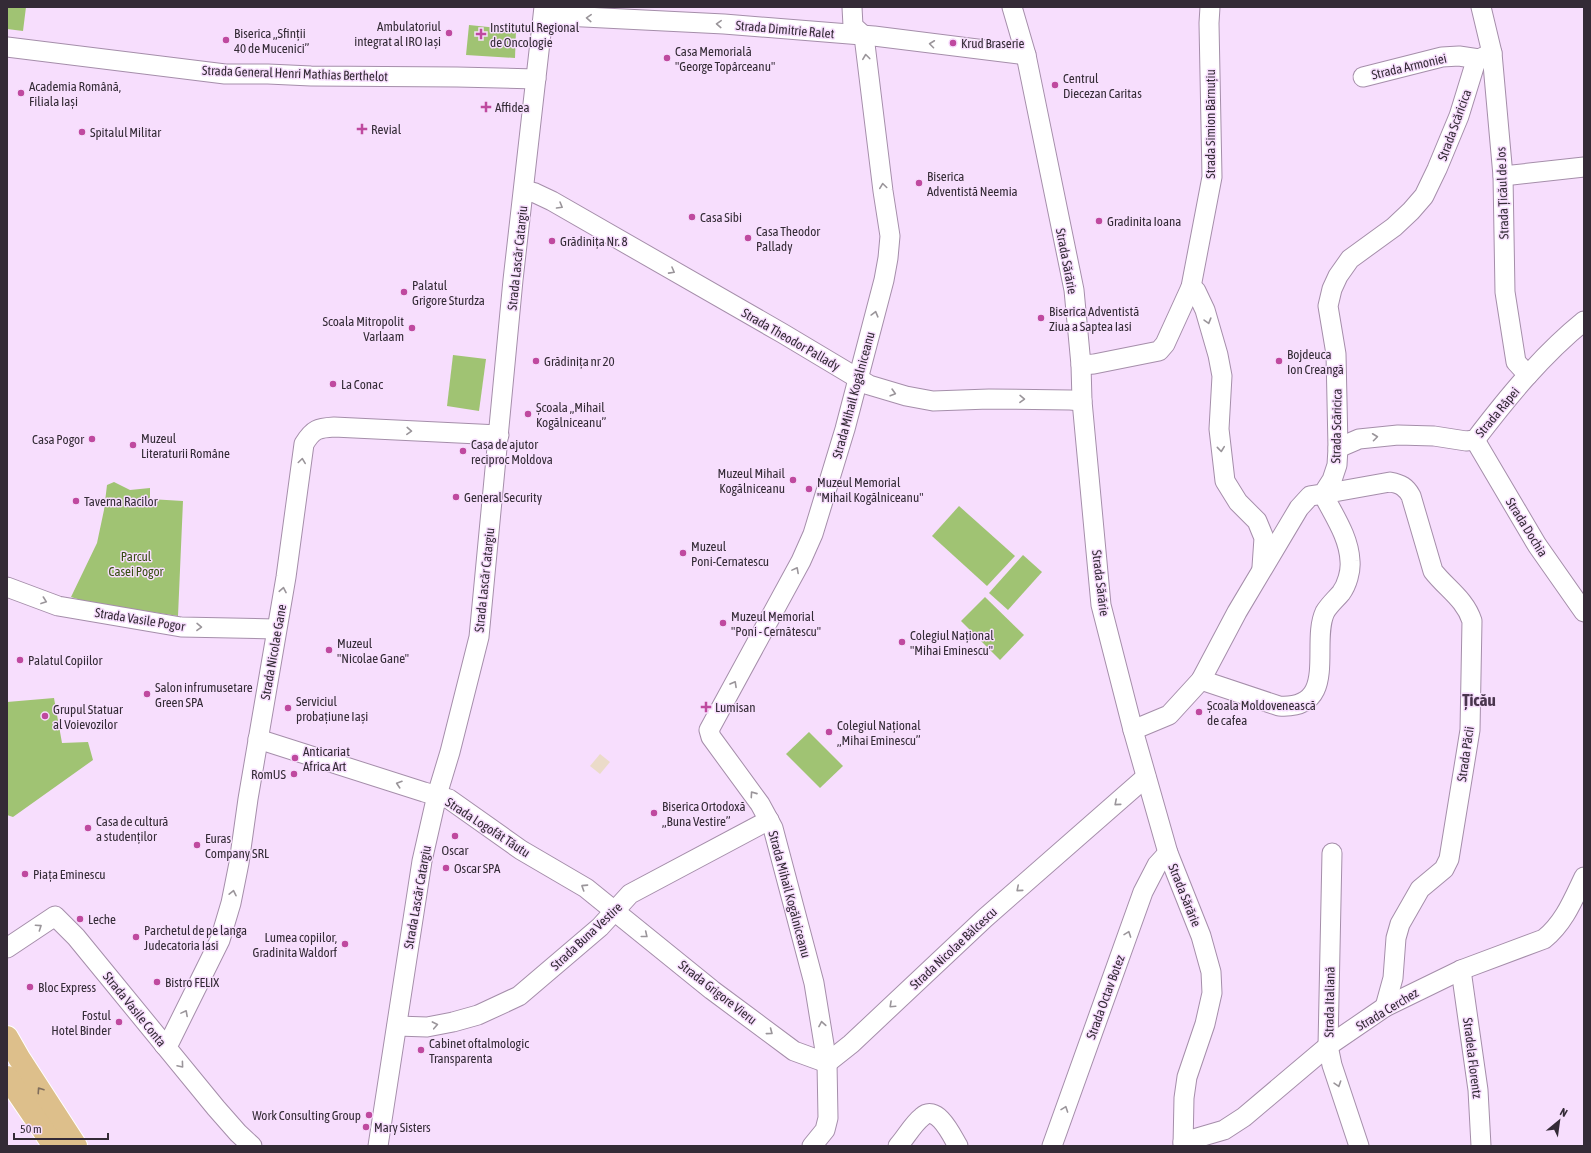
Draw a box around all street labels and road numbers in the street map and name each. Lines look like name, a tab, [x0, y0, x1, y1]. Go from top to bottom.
street label: Strada Dimitrie Ralet	[735, 18, 835, 41]
street label: Strada Armoniei	[1370, 51, 1448, 82]
street label: Strada General Henri Mathias Berthelot	[202, 63, 389, 84]
street label: Strada Simion Bărnuțiu	[1203, 69, 1218, 179]
street label: Strada Scăricica	[1435, 88, 1474, 163]
street label: Strada Țicăul de Jos	[1493, 146, 1512, 239]
street label: Strada Lascăr Catargiu	[505, 205, 530, 311]
street label: Strada Sărărie	[1053, 227, 1080, 295]
street label: Strada Theodor Pallady	[739, 305, 843, 374]
street label: Strada Mihail Kogălniceanu	[829, 330, 878, 460]
street label: Strada Râpei	[1472, 384, 1523, 440]
street label: Strada Scăricica	[1328, 389, 1345, 463]
street label: Strada Dochia	[1503, 495, 1551, 559]
street label: Strada Lascăr Catargiu	[472, 527, 497, 633]
street label: Strada Sărărie	[1089, 549, 1112, 617]
street label: Strada Nicolae Gane	[258, 603, 289, 701]
street label: Strada Vasile Pogor	[94, 605, 186, 634]
street label: Strada Păcii	[1454, 725, 1477, 783]
street label: Strada Logofăt Tăutu	[443, 795, 533, 860]
street label: Strada Mihail Kogălniceanu	[765, 829, 814, 959]
street label: Strada Lascăr Catargiu	[401, 844, 434, 950]
street label: Strada Sărărie	[1165, 861, 1204, 929]
street label: Strada Buna Vestire	[547, 899, 625, 973]
street label: Strada Nicolae Bălcescu	[907, 904, 1000, 993]
street label: Strada Octav Botez	[1083, 953, 1128, 1041]
street label: Strada Grigore Vieru	[676, 957, 760, 1028]
street label: Strada Italiană	[1321, 967, 1338, 1038]
street label: Strada Vasile Conta	[100, 969, 169, 1050]
street label: Strada Cerchez	[1353, 985, 1421, 1034]
street label: Stradela Florentz	[1460, 1017, 1485, 1100]

